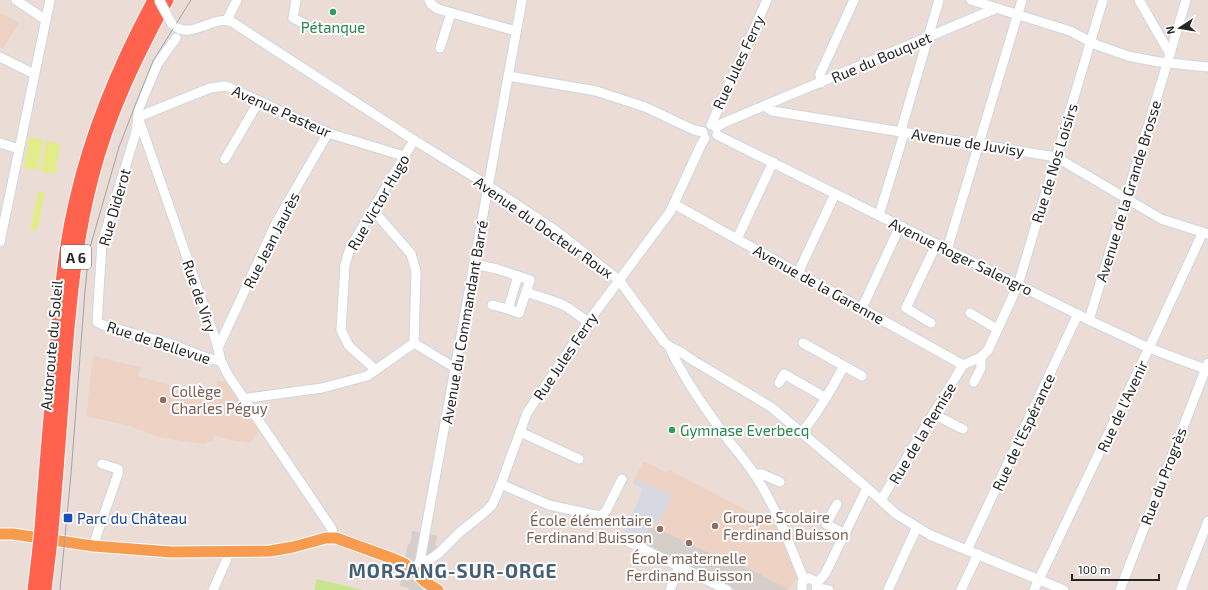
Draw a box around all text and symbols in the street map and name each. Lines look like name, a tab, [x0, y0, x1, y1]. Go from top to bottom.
marker: Pétanque	[328, 7, 338, 17]
north arrow	[1160, 8, 1200, 48]
street label: Rue Jules Ferry	[708, 12, 768, 112]
place label: Pétanque	[301, 18, 365, 36]
text: N	[1163, 25, 1177, 35]
street label: Rue du Bouquet	[828, 28, 934, 86]
street label: Avenue Pasteur	[230, 81, 334, 141]
street label: Avenue de la Grande Brosse	[1092, 98, 1164, 284]
street label: Rue de Nos Loisirs	[1027, 101, 1081, 225]
street label: Avenue de Juvisy	[910, 124, 1026, 160]
street label: Rue Victor Hugo	[343, 151, 413, 253]
street label: Rue Diderot	[94, 166, 134, 248]
street label: Avenue du Docteur Roux	[471, 172, 617, 282]
street label: Rue Jean Jaurès	[239, 189, 303, 291]
street label: Avenue Roger Salengro	[886, 213, 1036, 299]
street label: Avenue du Commandant Barré	[437, 219, 491, 425]
street label: Avenue de la Garenne	[751, 241, 887, 327]
road number: A 6	[61, 245, 91, 269]
street label: Rue de Viry	[179, 257, 221, 335]
street label: Autoroute du Soleil	[36, 279, 66, 411]
street label: Rue Jules Ferry	[529, 309, 601, 403]
street label: Rue de Bellevue	[105, 317, 213, 367]
street label: Rue de l'Avenir	[1093, 357, 1151, 455]
street label: Rue de l'Espérance	[988, 370, 1058, 494]
street label: Rue de la Remise	[885, 379, 959, 487]
place label: Collège Charles Péguy	[171, 382, 268, 417]
marker: Collège Charles Péguy	[158, 395, 168, 405]
place label: Gymnase Everbecq	[680, 421, 809, 439]
marker: Gymnase Everbecq	[667, 425, 677, 435]
street label: Rue du Progrès	[1136, 425, 1190, 527]
place label: Groupe Scolaire Ferdinand Buisson	[723, 508, 849, 543]
place label: Parc du Château	[77, 509, 187, 527]
place label: École élémentaire Ferdinand Buisson	[526, 511, 652, 546]
marker: Parc du Château	[62, 512, 74, 524]
marker: Groupe Scolaire Ferdinand Buisson	[710, 521, 720, 531]
marker: École élémentaire Ferdinand Buisson	[655, 524, 665, 534]
marker: École maternelle Ferdinand Buisson	[684, 538, 694, 548]
place label: École maternelle Ferdinand Buisson	[626, 549, 752, 584]
scale bar	[1072, 556, 1159, 582]
district label: MORSANG-SUR-ORGE	[348, 559, 558, 582]
text: 100 m	[1078, 562, 1110, 576]

